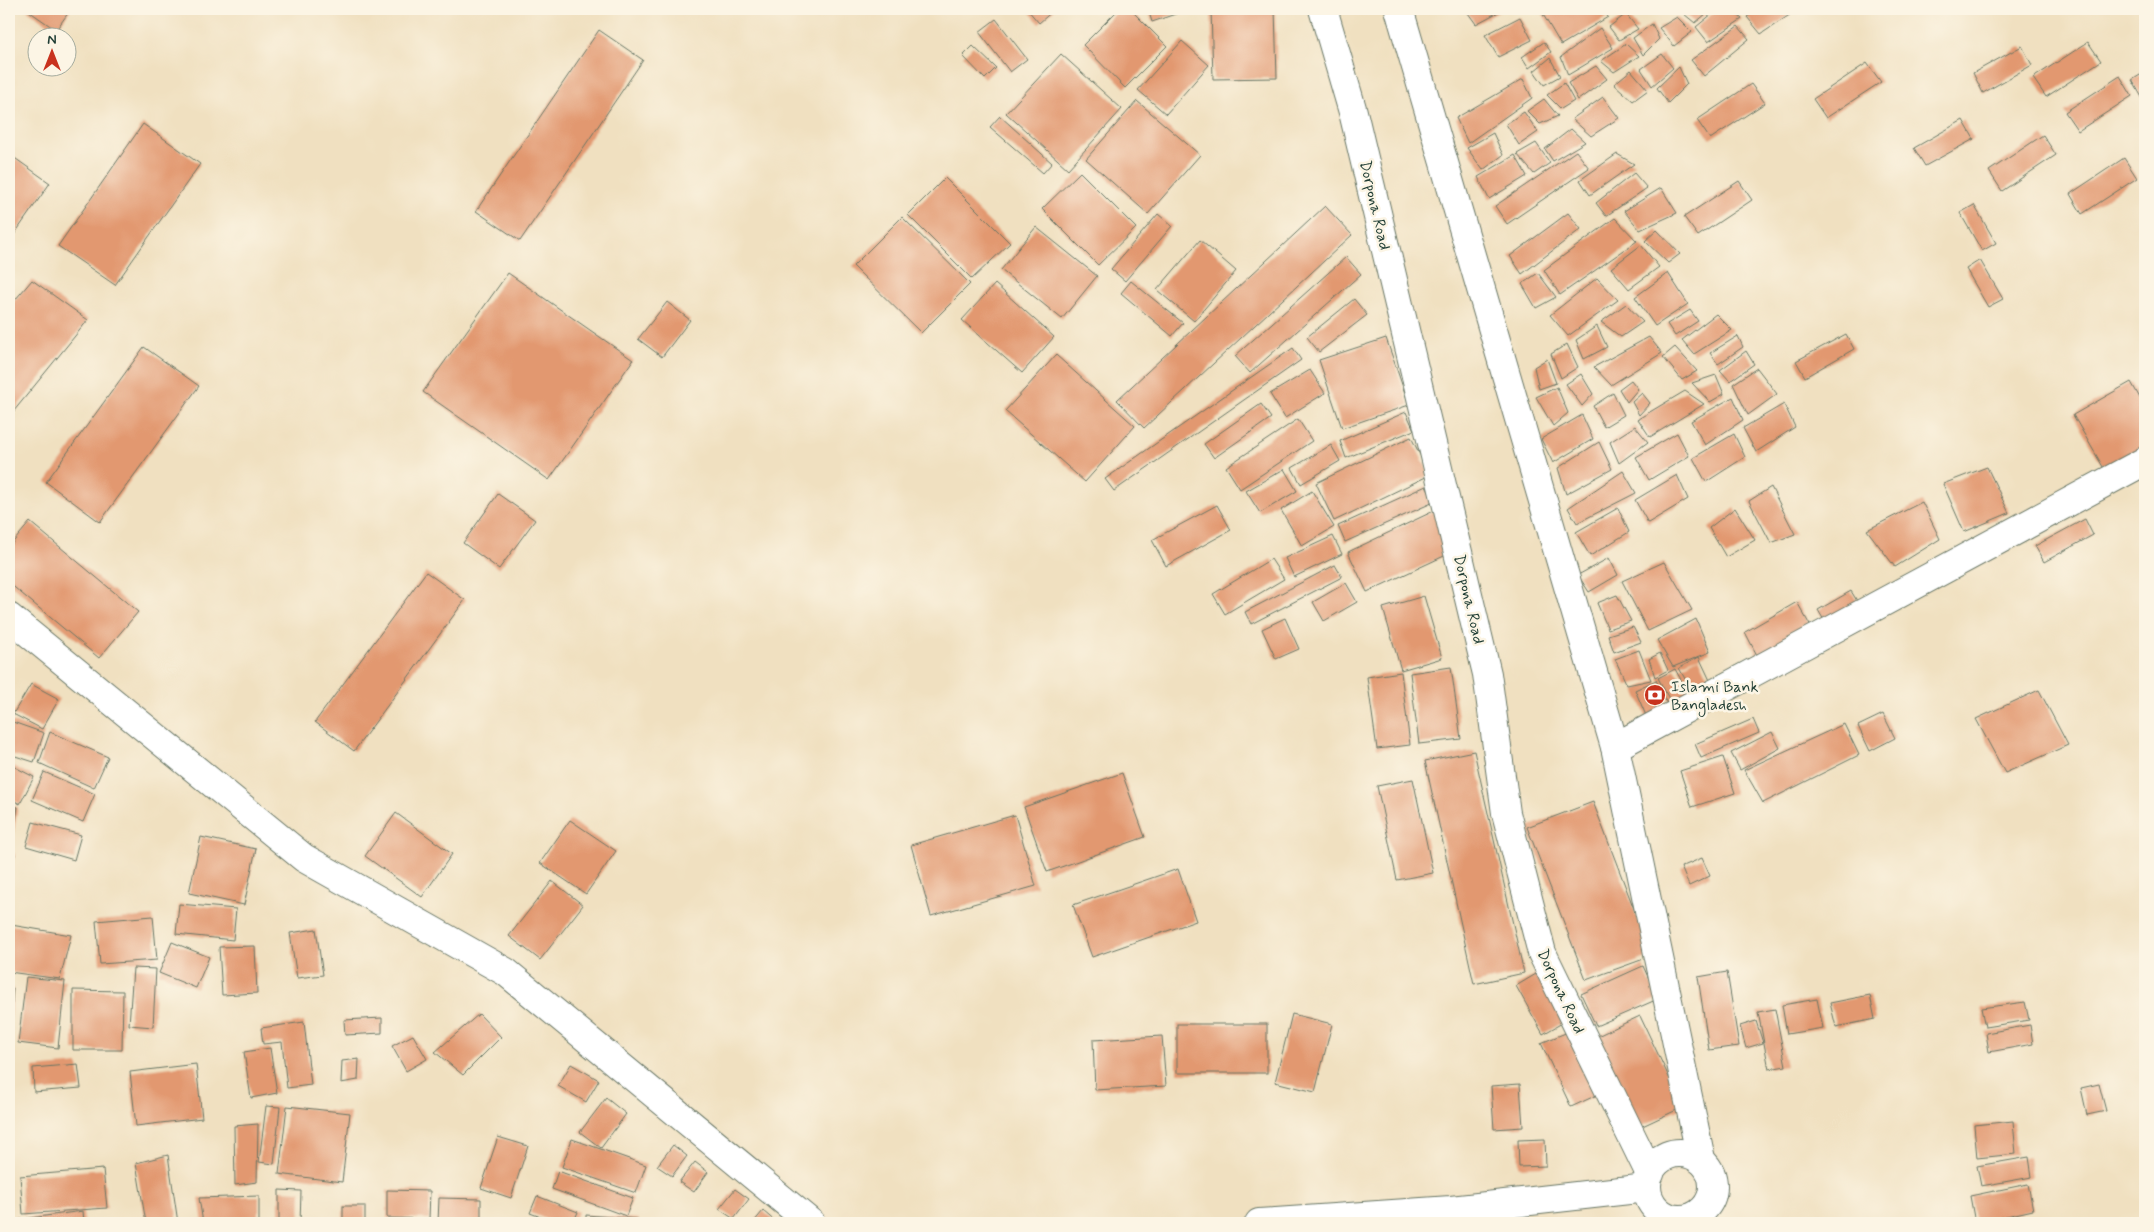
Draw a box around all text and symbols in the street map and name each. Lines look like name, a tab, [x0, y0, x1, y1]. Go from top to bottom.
north arrow	[28, 28, 78, 78]
text: N	[47, 31, 57, 49]
street label: Dorpona Road	[1354, 159, 1395, 252]
street label: Dorpona Road	[1448, 553, 1489, 646]
place label: Islami Bank Bangladesh	[1671, 677, 1759, 717]
bank icon: Islami Bank Bangladesh	[1643, 683, 1667, 707]
street label: Dorpona Road	[1532, 946, 1589, 1037]

